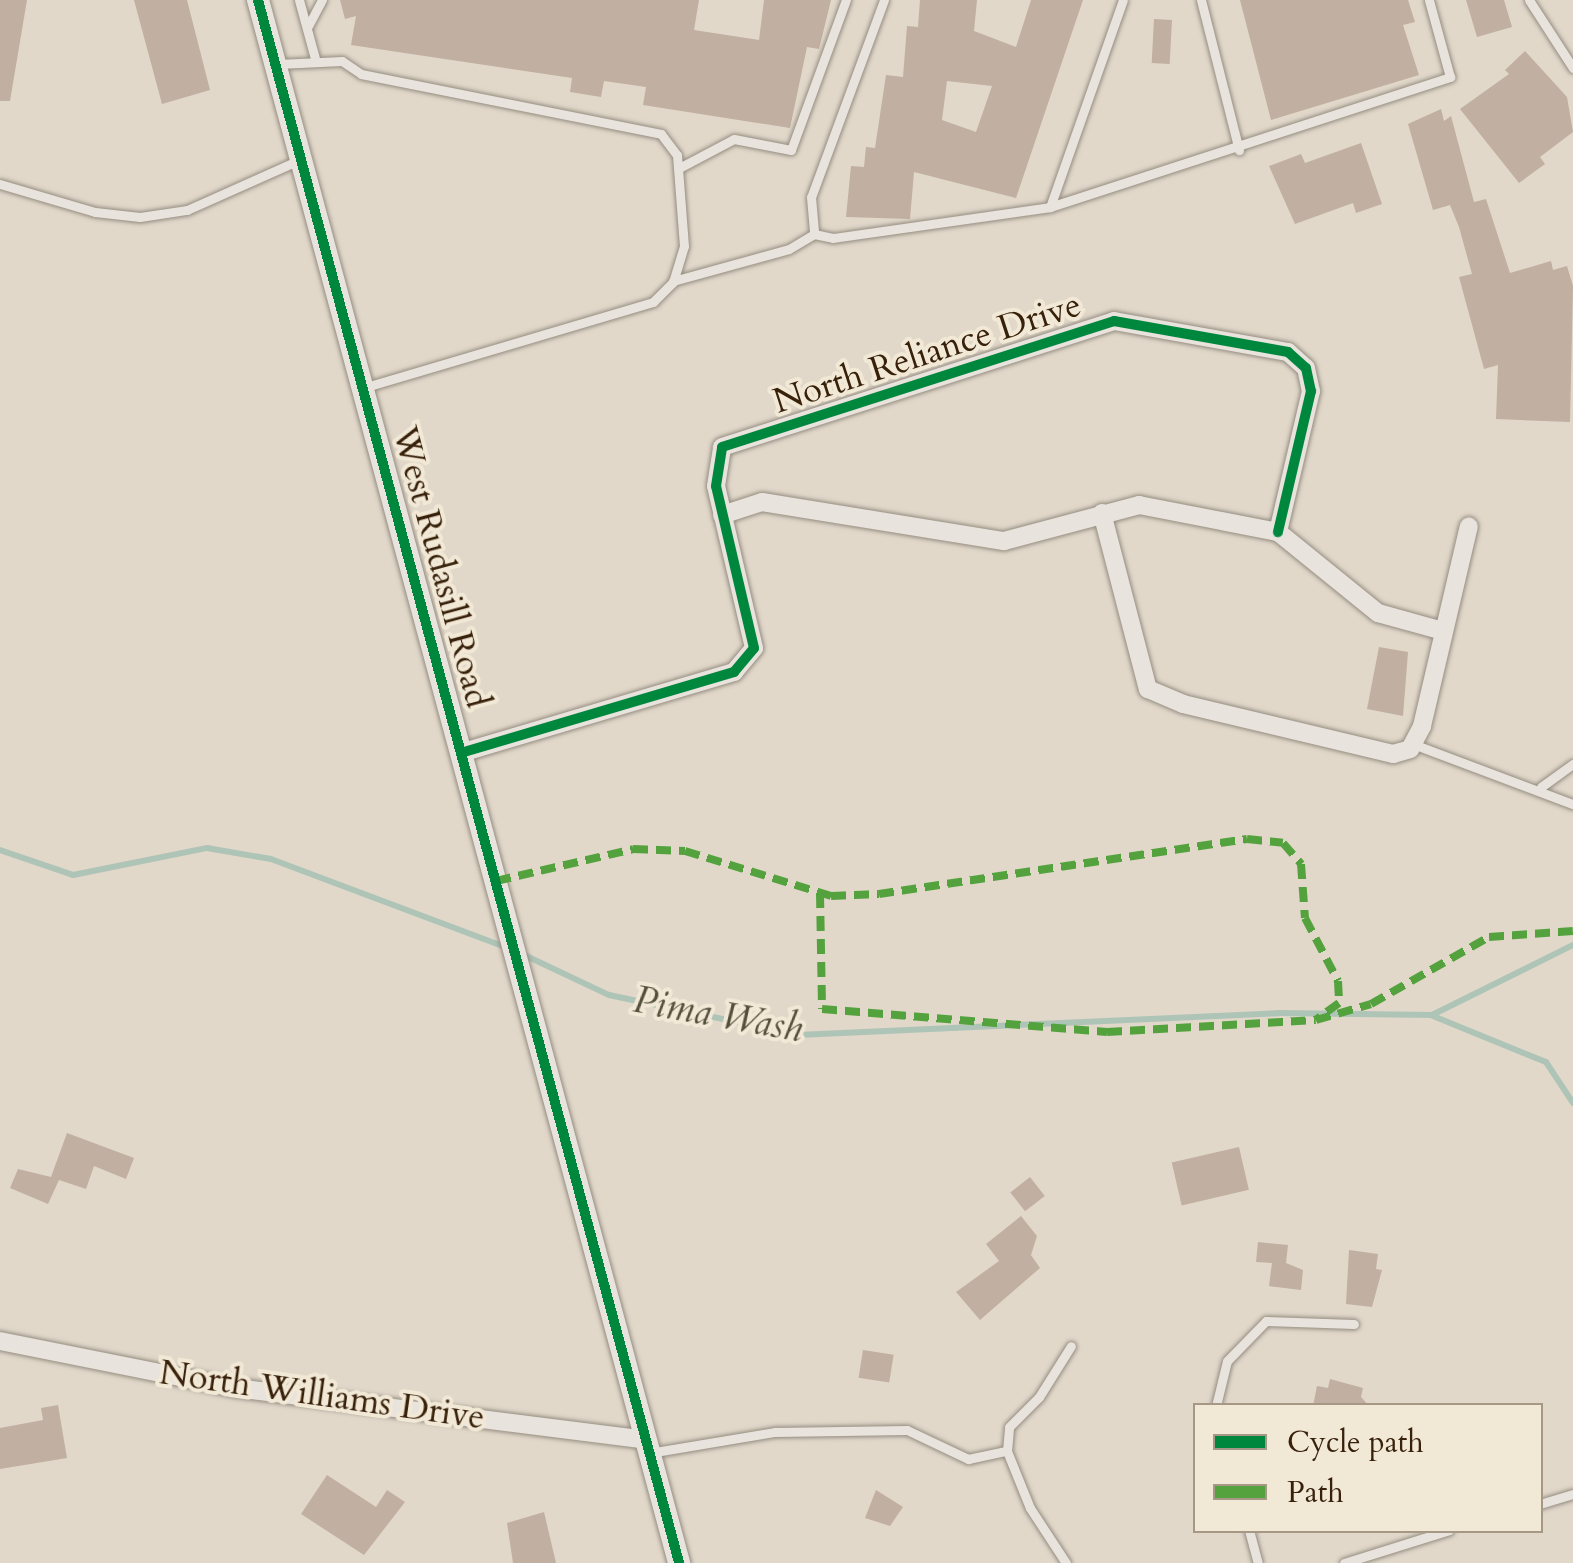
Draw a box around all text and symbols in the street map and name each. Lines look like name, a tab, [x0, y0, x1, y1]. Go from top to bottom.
street label: North Reliance Drive	[768, 283, 1086, 423]
street label: West Rudasill Road	[383, 422, 499, 712]
water label: Pima Wash	[630, 978, 806, 1052]
street label: North Williams Drive	[157, 1351, 487, 1439]
legend	[1193, 1403, 1543, 1533]
text: Cycle path	[1287, 1422, 1424, 1463]
text: Path	[1287, 1472, 1344, 1513]

